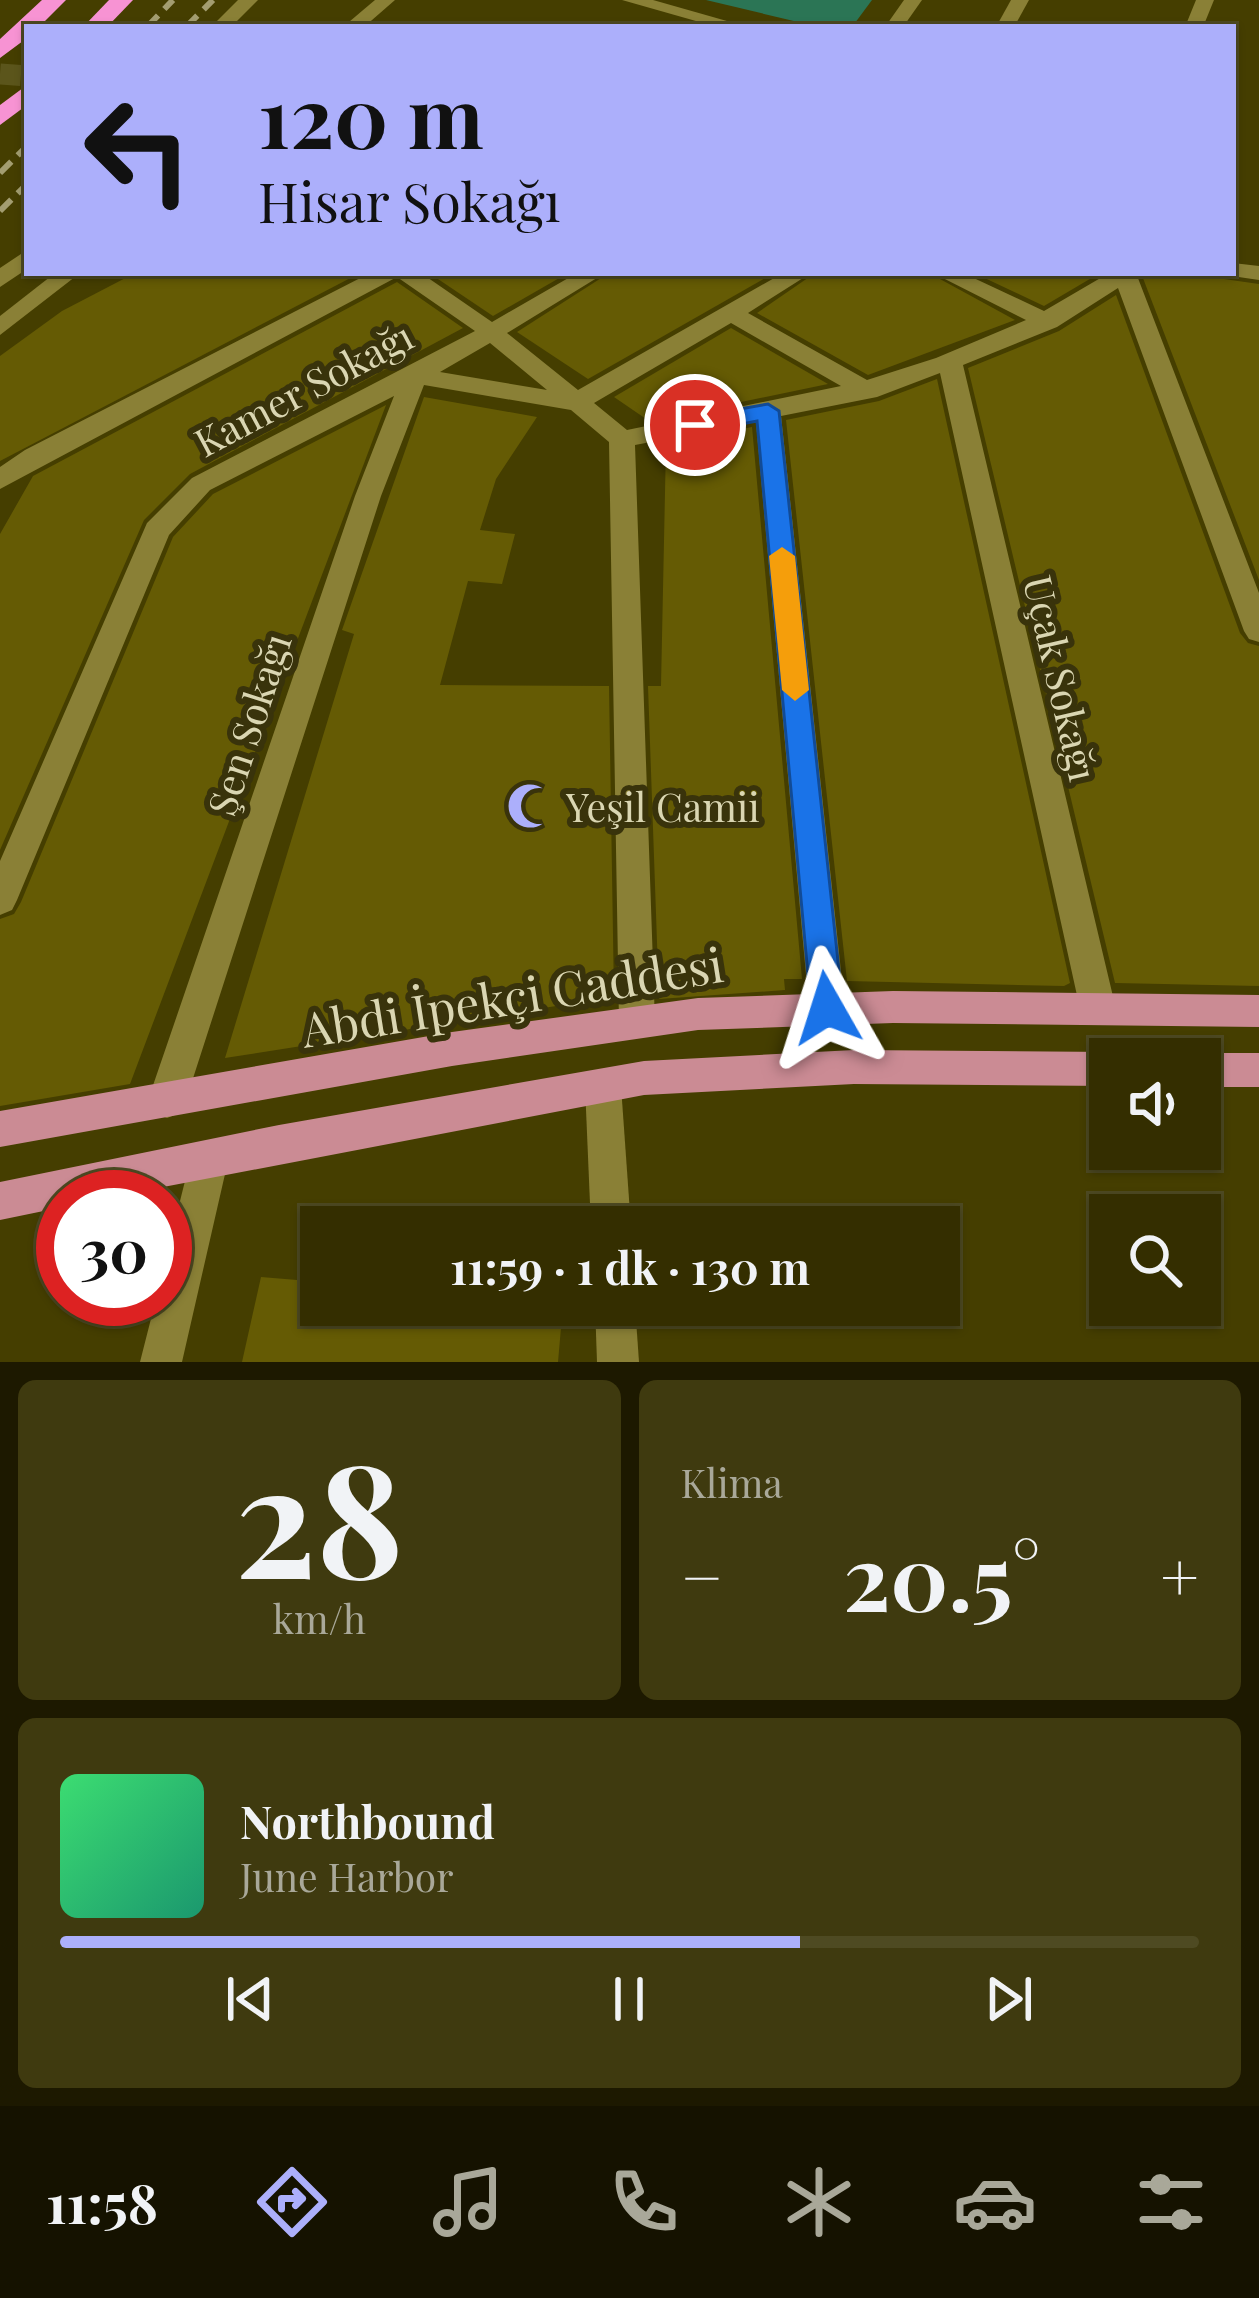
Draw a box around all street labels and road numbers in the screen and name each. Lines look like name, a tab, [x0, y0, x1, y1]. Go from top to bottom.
street label: Kamer Sokağı	[185, 309, 421, 467]
street label: Uçak Sokağı	[1013, 570, 1111, 786]
street label: Şen Sokağı	[194, 626, 302, 822]
street label: Abdi İpekçi Caddesi	[296, 930, 727, 1060]

